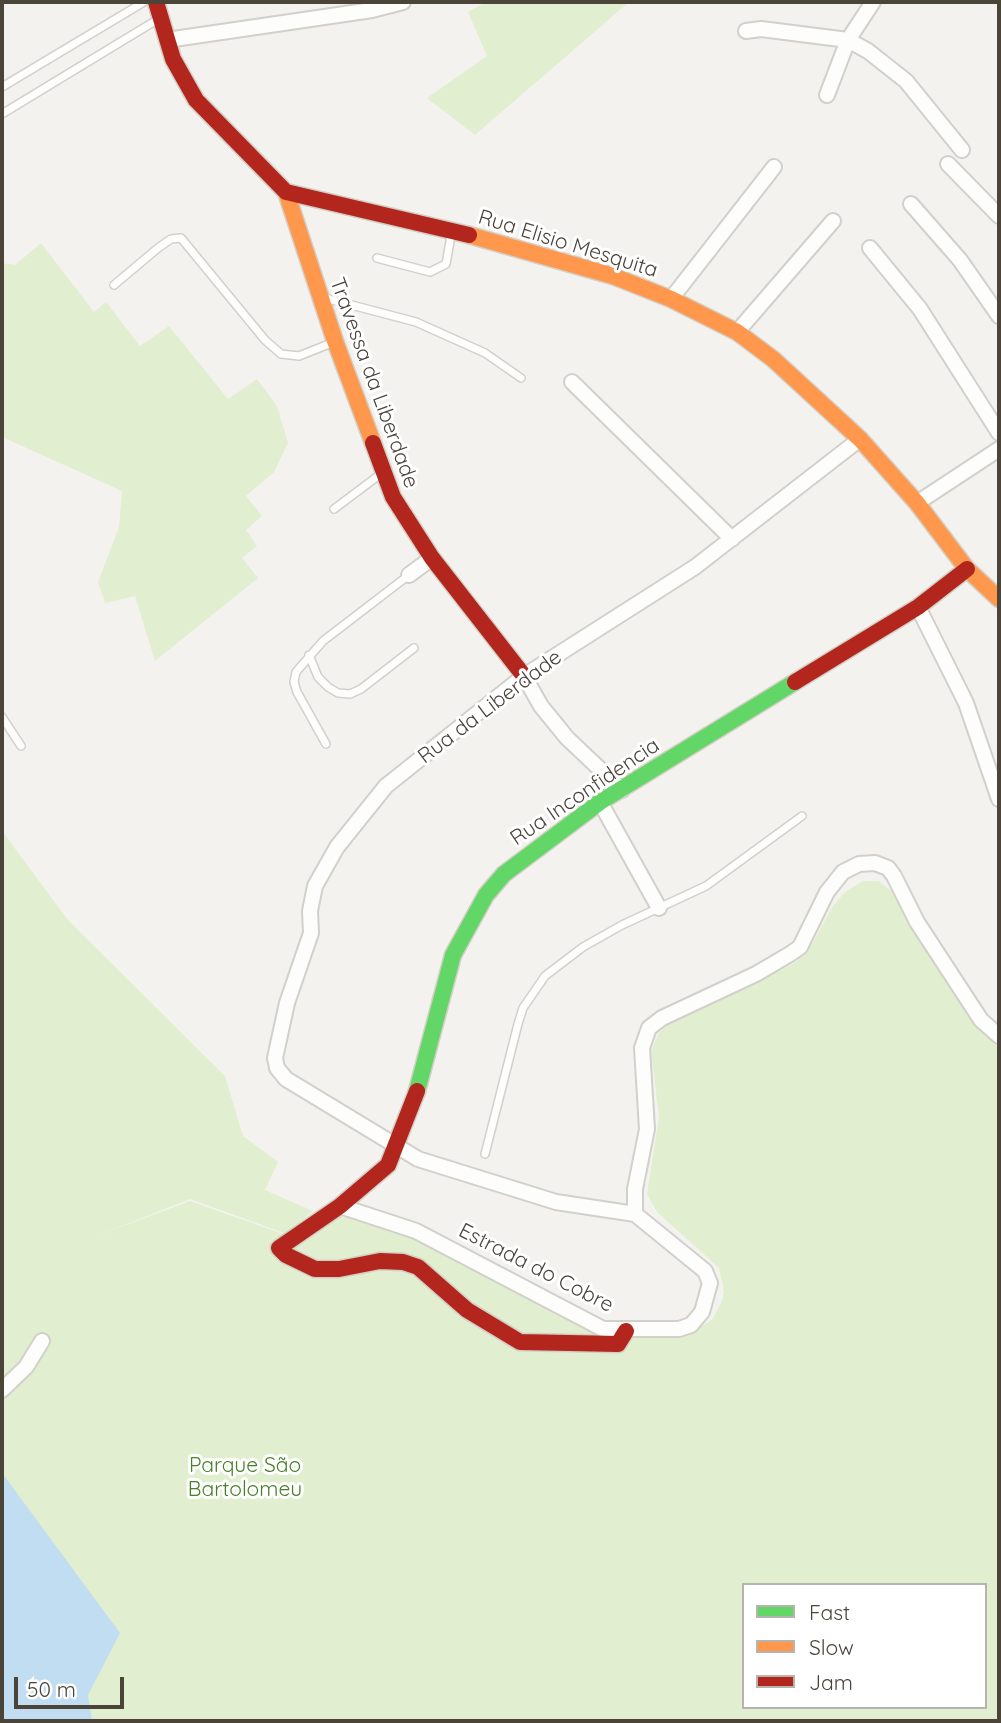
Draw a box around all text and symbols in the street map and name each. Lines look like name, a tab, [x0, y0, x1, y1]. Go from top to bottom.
street label: Rua Elisio Mesquita	[475, 205, 661, 283]
street label: Travessa da Liberdade	[324, 274, 424, 492]
street label: Rua da Liberdade	[413, 645, 567, 769]
street label: Rua Inconfidencia	[506, 733, 664, 851]
street label: Estrada do Cobre	[454, 1218, 618, 1318]
park label: Parque São Bartolomeu	[188, 1453, 302, 1503]
legend	[742, 1583, 987, 1709]
text: Fast	[809, 1599, 850, 1625]
text: Slow	[809, 1634, 854, 1660]
scale bar	[18, 1664, 128, 1708]
text: Jam	[809, 1669, 853, 1695]
text: 50 m	[27, 1676, 76, 1702]

